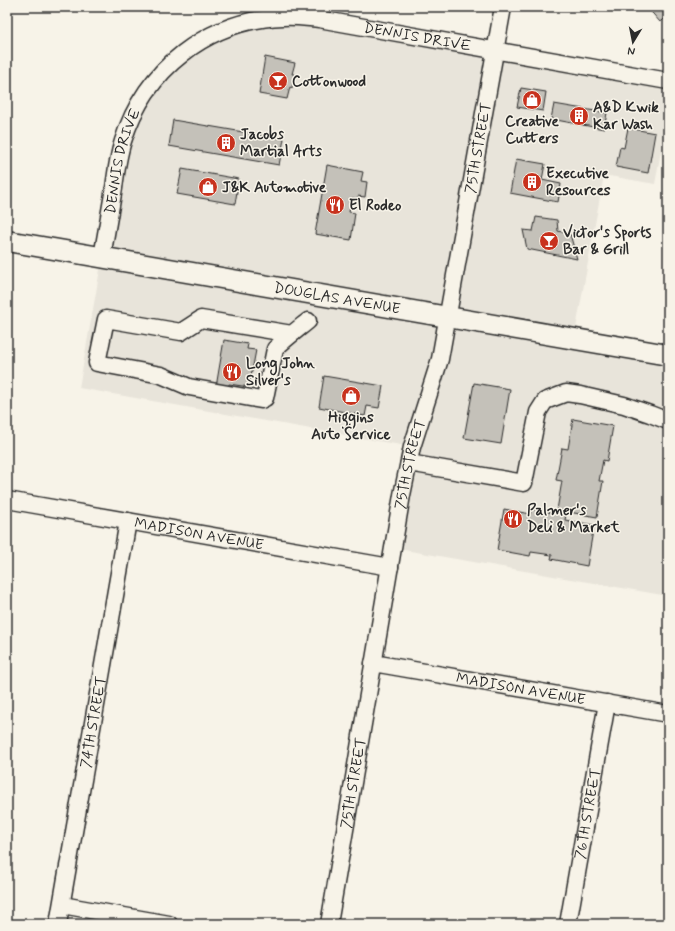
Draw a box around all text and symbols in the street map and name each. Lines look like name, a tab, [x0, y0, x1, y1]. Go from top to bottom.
street label: DENNIS DRIVE	[362, 18, 473, 57]
north arrow	[613, 22, 653, 62]
text: N	[627, 43, 636, 58]
bar icon: Cottonwood	[267, 70, 289, 92]
place label: Cottonwood	[292, 72, 366, 92]
shop icon: Creative Cutters	[521, 89, 543, 111]
place label: A&D Kwik Kar Wash	[593, 98, 659, 135]
street label: 75TH STREET	[461, 101, 497, 195]
street label: DENNIS DRIVE	[101, 105, 146, 216]
building icon: A&D Kwik Kar Wash	[568, 105, 590, 127]
place label: Creative Cutters	[505, 112, 559, 149]
place label: Jacobs Martial Arts	[240, 125, 322, 162]
building icon: Jacobs Martial Arts	[215, 132, 237, 154]
place label: Executive Resources	[546, 164, 611, 201]
building icon: Executive Resources	[521, 171, 543, 193]
shop icon: J&K Automotive	[197, 176, 219, 198]
place label: J&K Automotive	[222, 178, 327, 198]
restaurant icon: El Rodeo	[324, 194, 346, 216]
place label: El Rodeo	[349, 196, 402, 216]
place label: Victor's Sports Bar & Grill	[563, 223, 652, 260]
bar icon: Victor's Sports Bar & Grill	[538, 230, 560, 252]
street label: DOUGLAS AVENUE	[272, 278, 402, 320]
place label: Long John Silver's	[246, 354, 315, 391]
restaurant icon: Long John Silver's	[221, 361, 243, 383]
shop icon: Higgins Auto Service	[340, 385, 362, 407]
place label: Higgins Auto Service	[311, 408, 391, 445]
street label: 75TH STREET	[391, 417, 431, 511]
place label: Palmer's Deli & Market	[527, 501, 621, 538]
restaurant icon: Palmer's Deli & Market	[502, 508, 524, 530]
street label: MADISON AVENUE	[133, 513, 265, 556]
street label: MADISON AVENUE	[455, 669, 587, 711]
street label: 74TH STREET	[76, 674, 112, 770]
street label: 75TH STREET	[336, 736, 372, 830]
street label: 76TH STREET	[571, 767, 606, 861]

